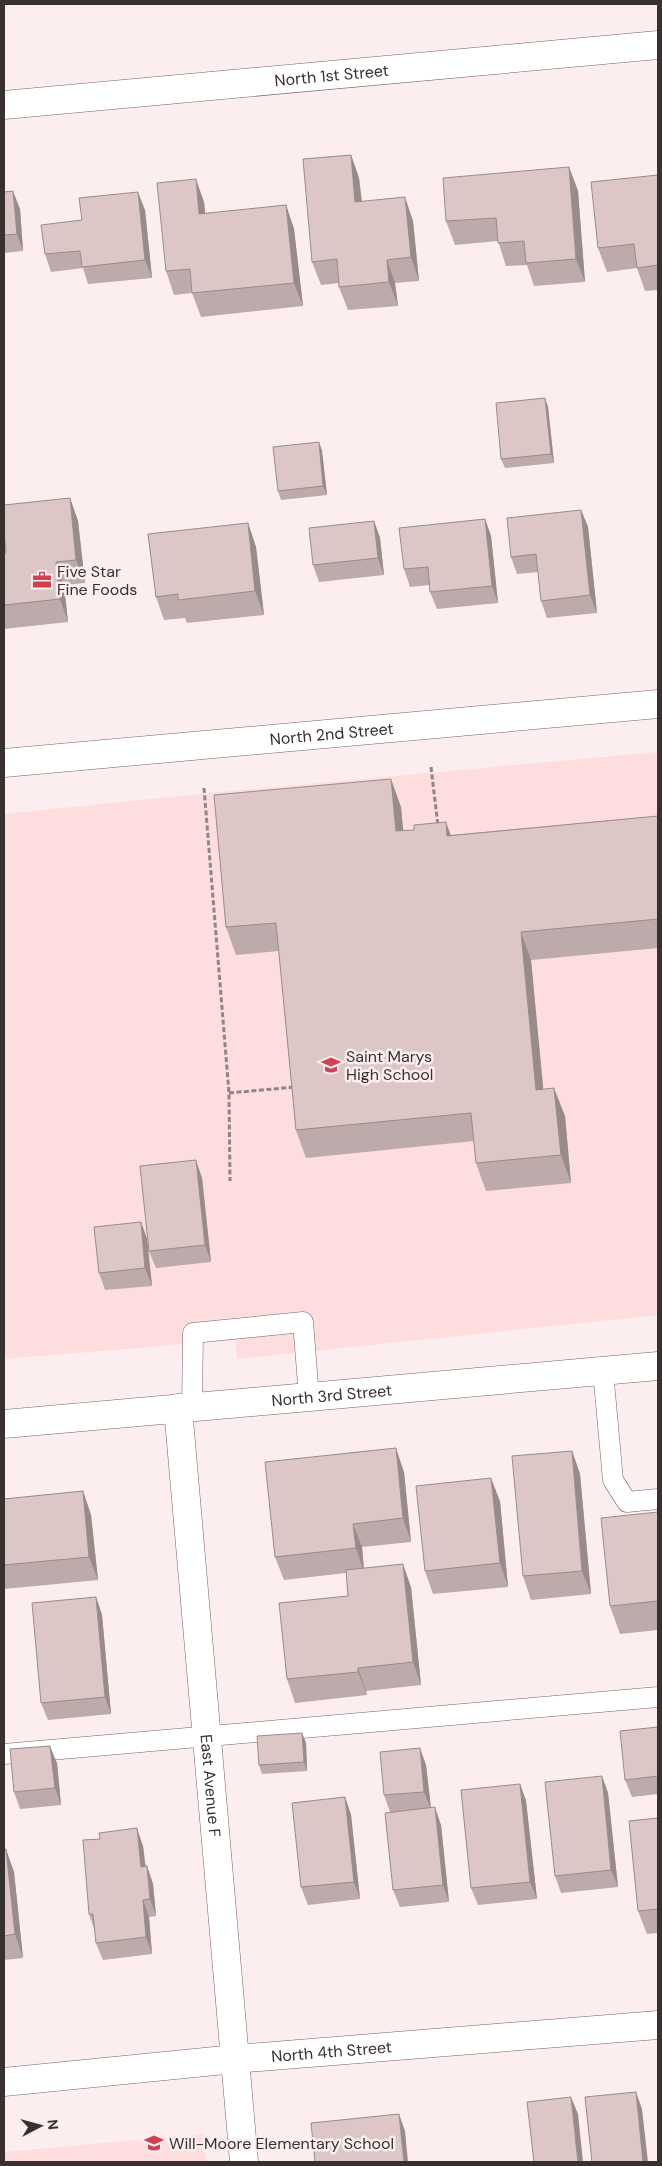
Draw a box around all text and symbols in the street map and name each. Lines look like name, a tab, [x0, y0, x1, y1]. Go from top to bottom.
street label: North 1st Street	[274, 60, 390, 91]
place label: Five Star Fine Foods	[57, 561, 137, 600]
office icon: Five Star Fine Foods	[31, 569, 53, 591]
street label: North 2nd Street	[269, 718, 395, 750]
place label: Saint Marys High School	[346, 1046, 433, 1085]
school or university icon: Saint Marys High School	[320, 1054, 342, 1076]
street label: North 3rd Street	[271, 1380, 393, 1411]
street label: East Avenue F	[196, 1733, 226, 1838]
street label: North 4th Street	[270, 2036, 393, 2067]
north arrow	[15, 2101, 65, 2151]
text: N	[43, 2119, 62, 2131]
school or university icon: Will-Moore Elementary School	[143, 2132, 165, 2154]
place label: Will-Moore Elementary School	[169, 2133, 394, 2154]

